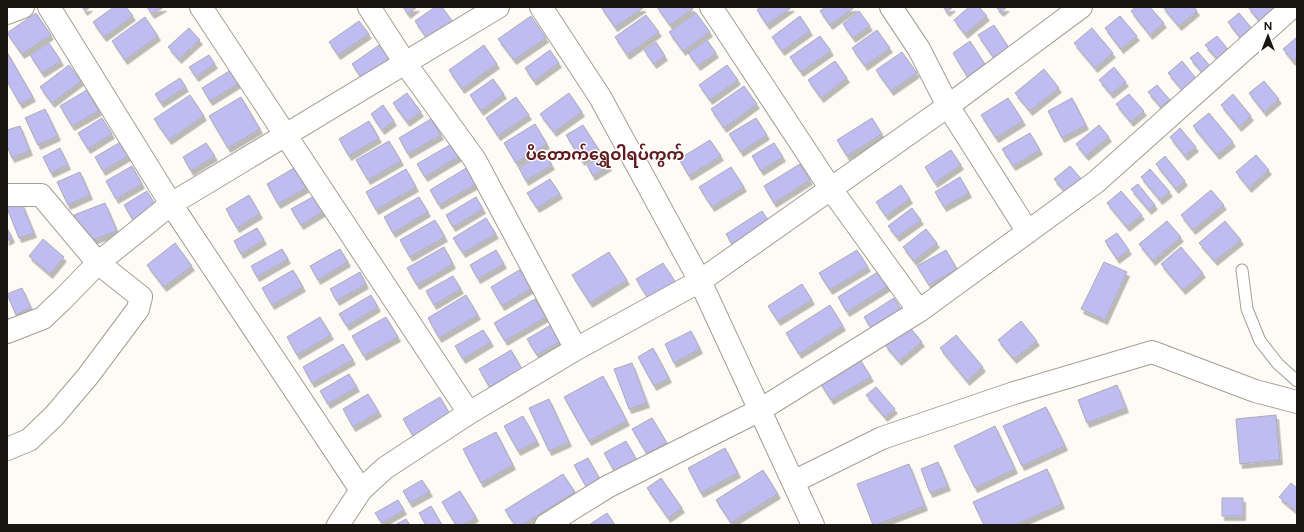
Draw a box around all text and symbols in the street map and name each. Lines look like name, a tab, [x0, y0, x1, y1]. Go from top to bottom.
north arrow	[1248, 16, 1288, 56]
text: N	[1264, 20, 1272, 33]
district label: ပိတောက်ရွှေဝါရပ်ကွက်	[526, 143, 685, 168]

